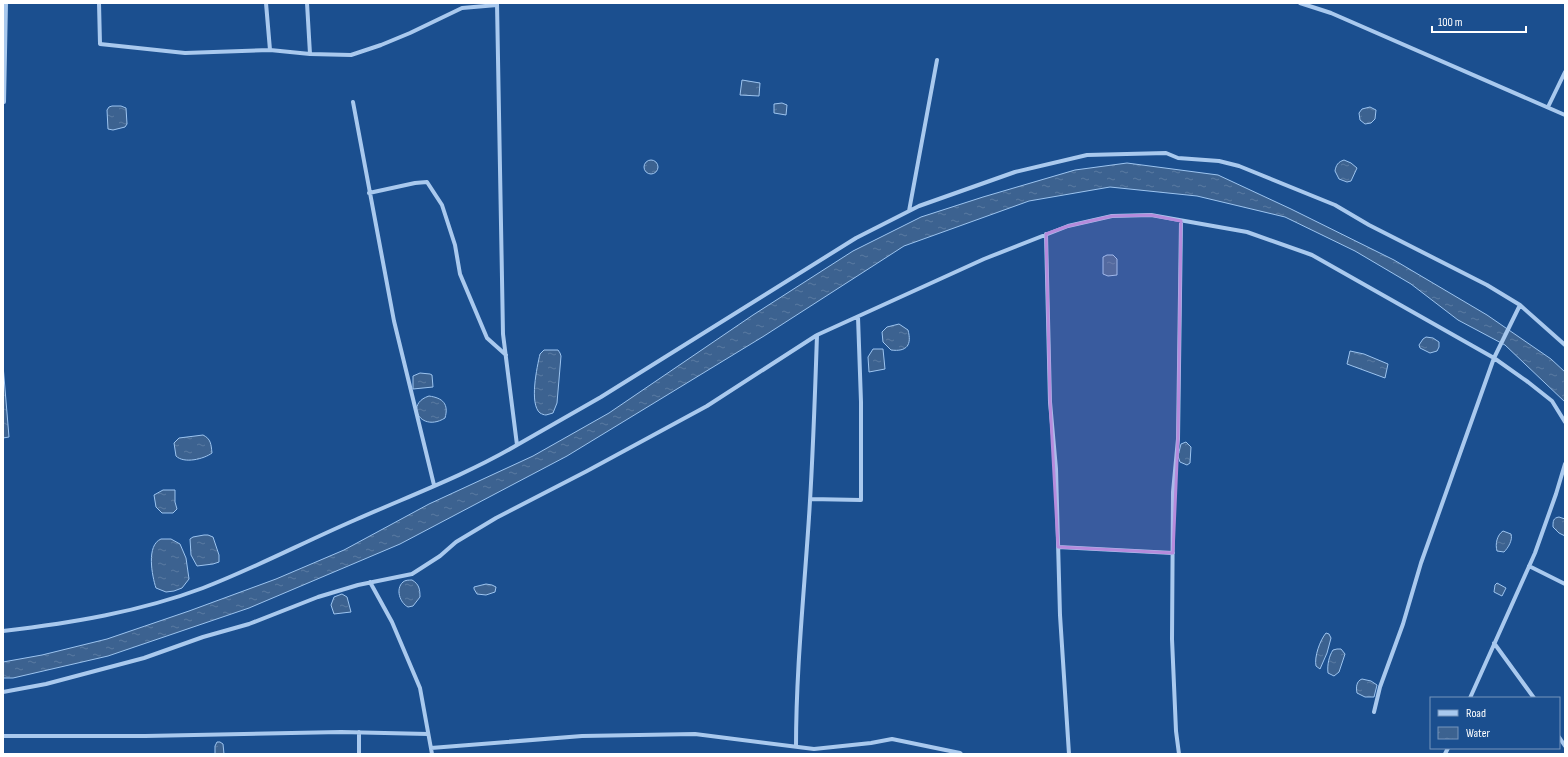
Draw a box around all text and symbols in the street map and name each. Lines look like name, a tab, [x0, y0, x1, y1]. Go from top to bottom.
scale bar	[1432, 8, 1526, 34]
text: 100 m	[1438, 15, 1463, 30]
legend	[1430, 697, 1560, 749]
text: Road	[1466, 706, 1486, 721]
text: Water	[1466, 726, 1490, 741]

